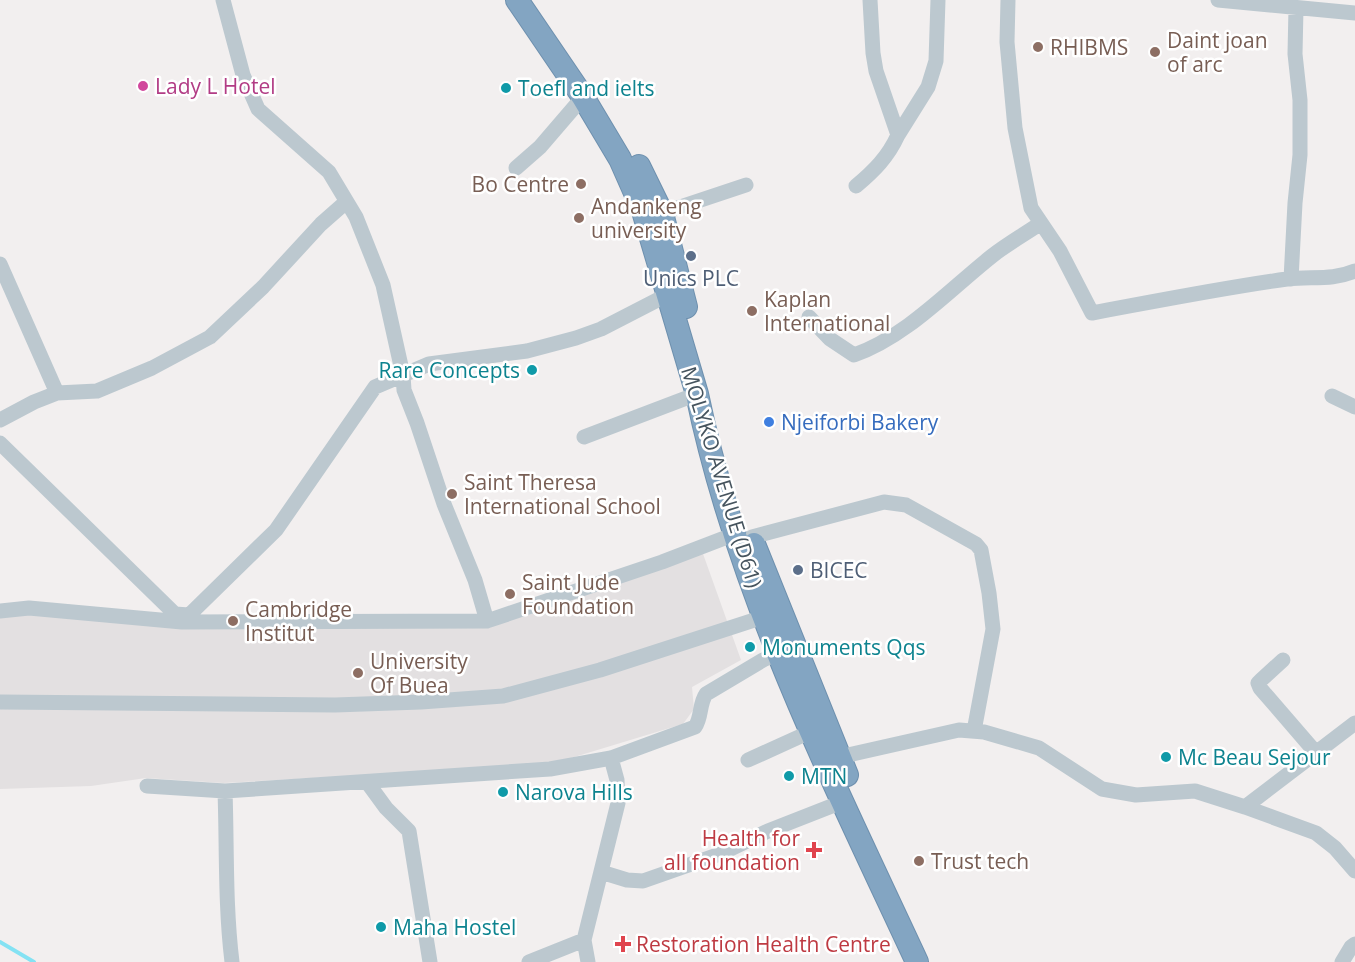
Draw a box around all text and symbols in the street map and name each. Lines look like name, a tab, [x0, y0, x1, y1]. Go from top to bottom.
place label: Daint joan of arc	[1167, 26, 1268, 78]
place label: RHIBMS	[1050, 33, 1128, 61]
marker: RHIBMS	[1031, 40, 1045, 54]
marker: Daint joan of arc	[1148, 45, 1162, 59]
place label: Lady L Hotel	[155, 72, 276, 100]
place label: Toefl and ielts	[518, 74, 655, 102]
marker: Lady L Hotel	[136, 79, 150, 93]
marker: Toefl and ielts	[499, 81, 513, 95]
place label: Bo Centre	[472, 170, 569, 198]
marker: Bo Centre	[574, 177, 588, 191]
place label: Andankeng university	[591, 192, 702, 244]
marker: Andankeng university	[572, 211, 586, 225]
marker: Unics PLC	[684, 249, 698, 263]
place label: Unics PLC	[643, 264, 739, 292]
place label: Kaplan International	[764, 285, 890, 337]
marker: Kaplan International	[745, 304, 759, 318]
place label: Rare Concepts	[379, 356, 520, 384]
marker: Rare Concepts	[525, 363, 539, 377]
street label: MOLYKO AVENUE (D61)	[675, 363, 769, 591]
place label: Njeiforbi Bakery	[781, 408, 939, 436]
marker: Njeiforbi Bakery	[762, 415, 776, 429]
place label: Saint Theresa International School	[464, 468, 661, 520]
marker: Saint Theresa International School	[445, 487, 459, 501]
place label: BICEC	[810, 556, 868, 584]
marker: BICEC	[791, 563, 805, 577]
place label: Saint Jude Foundation	[522, 568, 634, 620]
marker: Saint Jude Foundation	[503, 587, 517, 601]
place label: Cambridge Institut	[245, 595, 352, 647]
marker: Cambridge Institut	[226, 614, 240, 628]
place label: Monuments Qqs	[762, 633, 926, 661]
marker: Monuments Qqs	[743, 640, 757, 654]
place label: University Of Buea	[370, 647, 468, 699]
marker: University Of Buea	[351, 666, 365, 680]
place label: Mc Beau Sejour	[1178, 743, 1331, 771]
marker: Mc Beau Sejour	[1159, 750, 1173, 764]
place label: MTN	[801, 762, 847, 790]
marker: MTN	[782, 769, 796, 783]
place label: Narova Hills	[515, 778, 633, 806]
marker: Narova Hills	[496, 785, 510, 799]
place label: Health for all foundation	[664, 824, 800, 876]
marker: Health for all foundation	[805, 841, 823, 859]
place label: Trust tech	[931, 847, 1029, 875]
marker: Trust tech	[912, 854, 926, 868]
place label: Maha Hostel	[393, 913, 516, 941]
marker: Maha Hostel	[374, 920, 388, 934]
place label: Restoration Health Centre	[636, 930, 891, 958]
marker: Restoration Health Centre	[614, 935, 632, 953]

